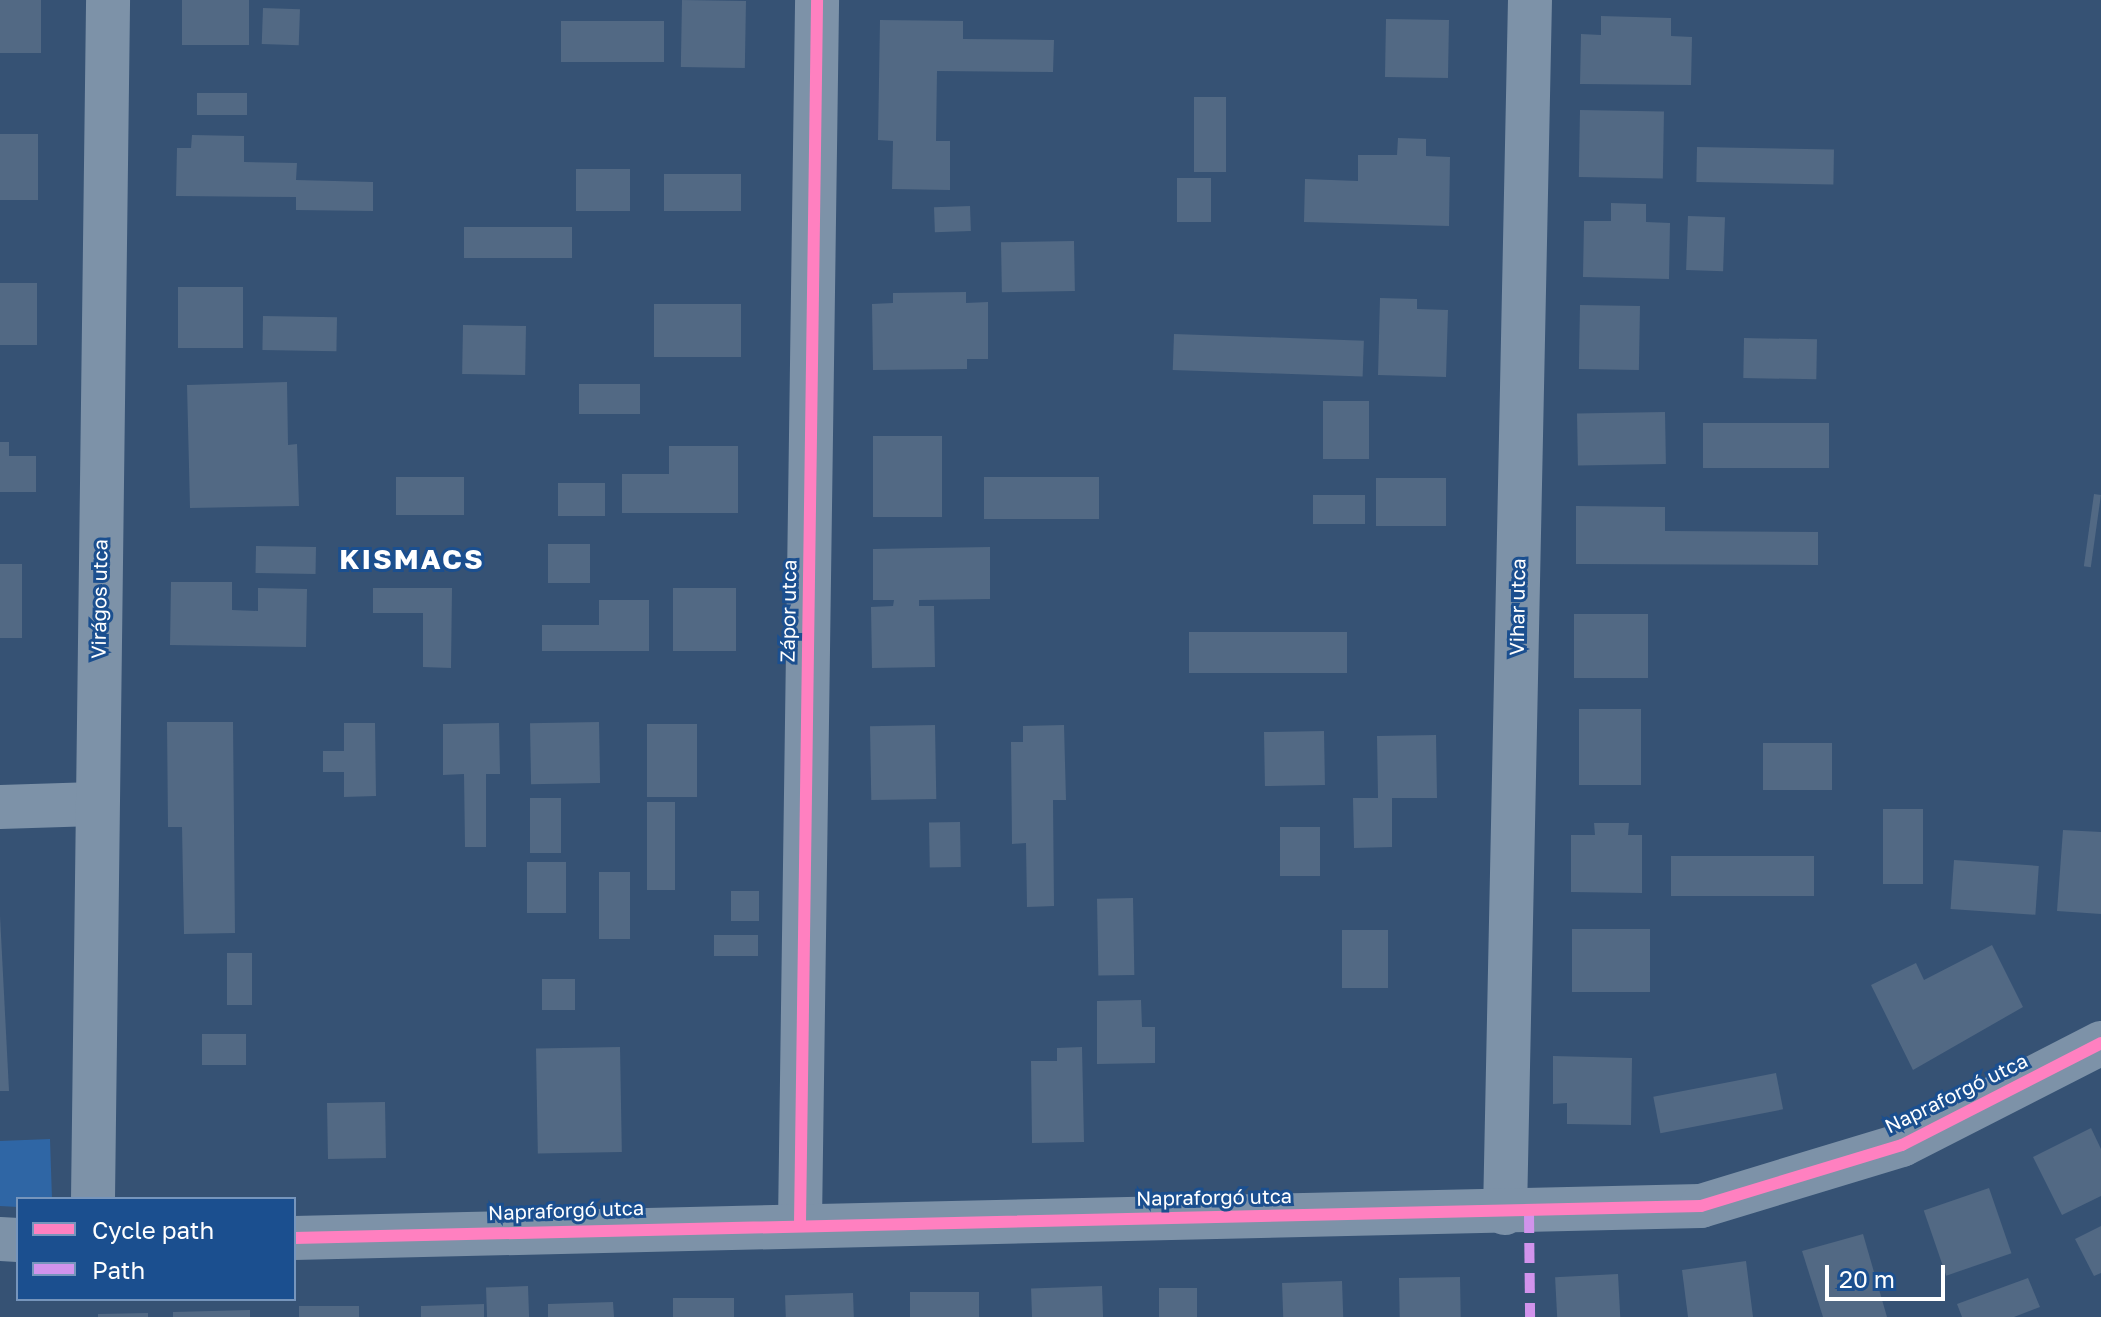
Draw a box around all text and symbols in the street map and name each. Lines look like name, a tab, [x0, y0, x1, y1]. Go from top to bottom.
street label: Virágos utca	[86, 539, 112, 659]
district label: KISMACS	[339, 542, 485, 576]
street label: Vihar utca	[1504, 558, 1530, 656]
street label: Zápor utca	[775, 559, 801, 663]
street label: Napraforgó utca	[1881, 1048, 2031, 1138]
street label: Napraforgó utca	[1136, 1184, 1292, 1210]
street label: Napraforgó utca	[488, 1195, 644, 1225]
legend	[16, 1197, 296, 1301]
text: Cycle path	[92, 1215, 214, 1244]
scale bar	[1829, 1249, 1949, 1299]
text: Path	[92, 1255, 145, 1284]
text: 20 m	[1839, 1264, 1895, 1293]

